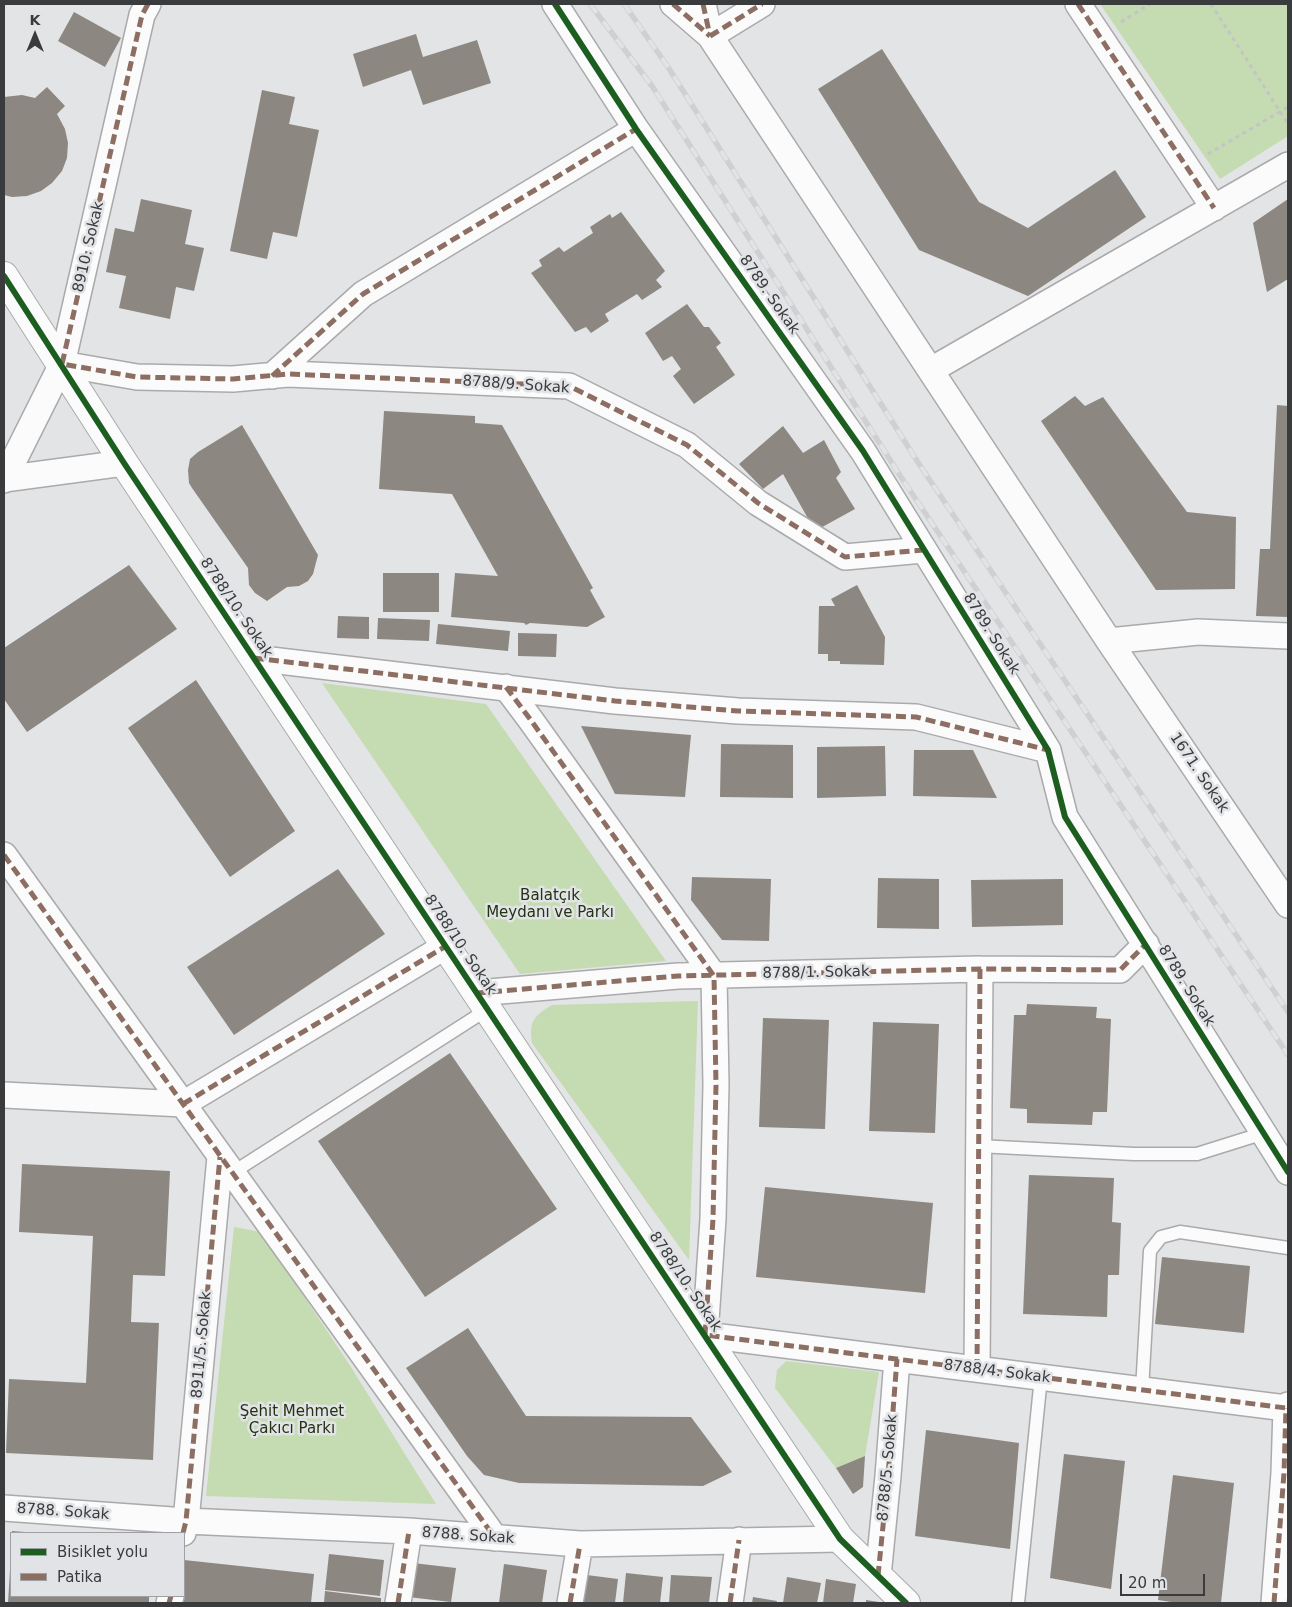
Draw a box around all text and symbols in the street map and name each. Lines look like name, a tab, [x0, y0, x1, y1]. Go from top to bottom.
north arrow	[10, 10, 60, 60]
text: K	[30, 12, 40, 28]
street label: 8910. Sokak	[70, 200, 108, 294]
street label: 8789. Sokak	[735, 252, 803, 338]
street label: 8788/9. Sokak	[462, 372, 570, 398]
street label: 8788/10. Sokak	[196, 555, 276, 661]
street label: 8789. Sokak	[959, 590, 1023, 678]
street label: 1671. Sokak	[1166, 730, 1232, 816]
park label: Balatçık Meydanı ve Parkı	[486, 887, 614, 922]
street label: 8788/10. Sokak	[420, 892, 500, 998]
street label: 8789. Sokak	[1154, 942, 1218, 1030]
street label: 8788/1. Sokak	[762, 963, 870, 983]
street label: 8788/10. Sokak	[645, 1229, 725, 1335]
street label: 8911/5. Sokak	[188, 1291, 216, 1399]
street label: 8788/4. Sokak	[943, 1357, 1051, 1387]
park label: Şehit Mehmet Çakıcı Parkı	[240, 1403, 344, 1438]
street label: 8788/5. Sokak	[874, 1414, 902, 1522]
street label: 8788. Sokak	[16, 1500, 110, 1524]
street label: 8788. Sokak	[421, 1524, 515, 1548]
legend	[10, 1532, 185, 1597]
text: Bisiklet yolu	[57, 1543, 148, 1561]
scale bar	[1122, 1564, 1207, 1596]
text: Patika	[57, 1568, 102, 1586]
text: 20 m	[1128, 1574, 1166, 1592]

